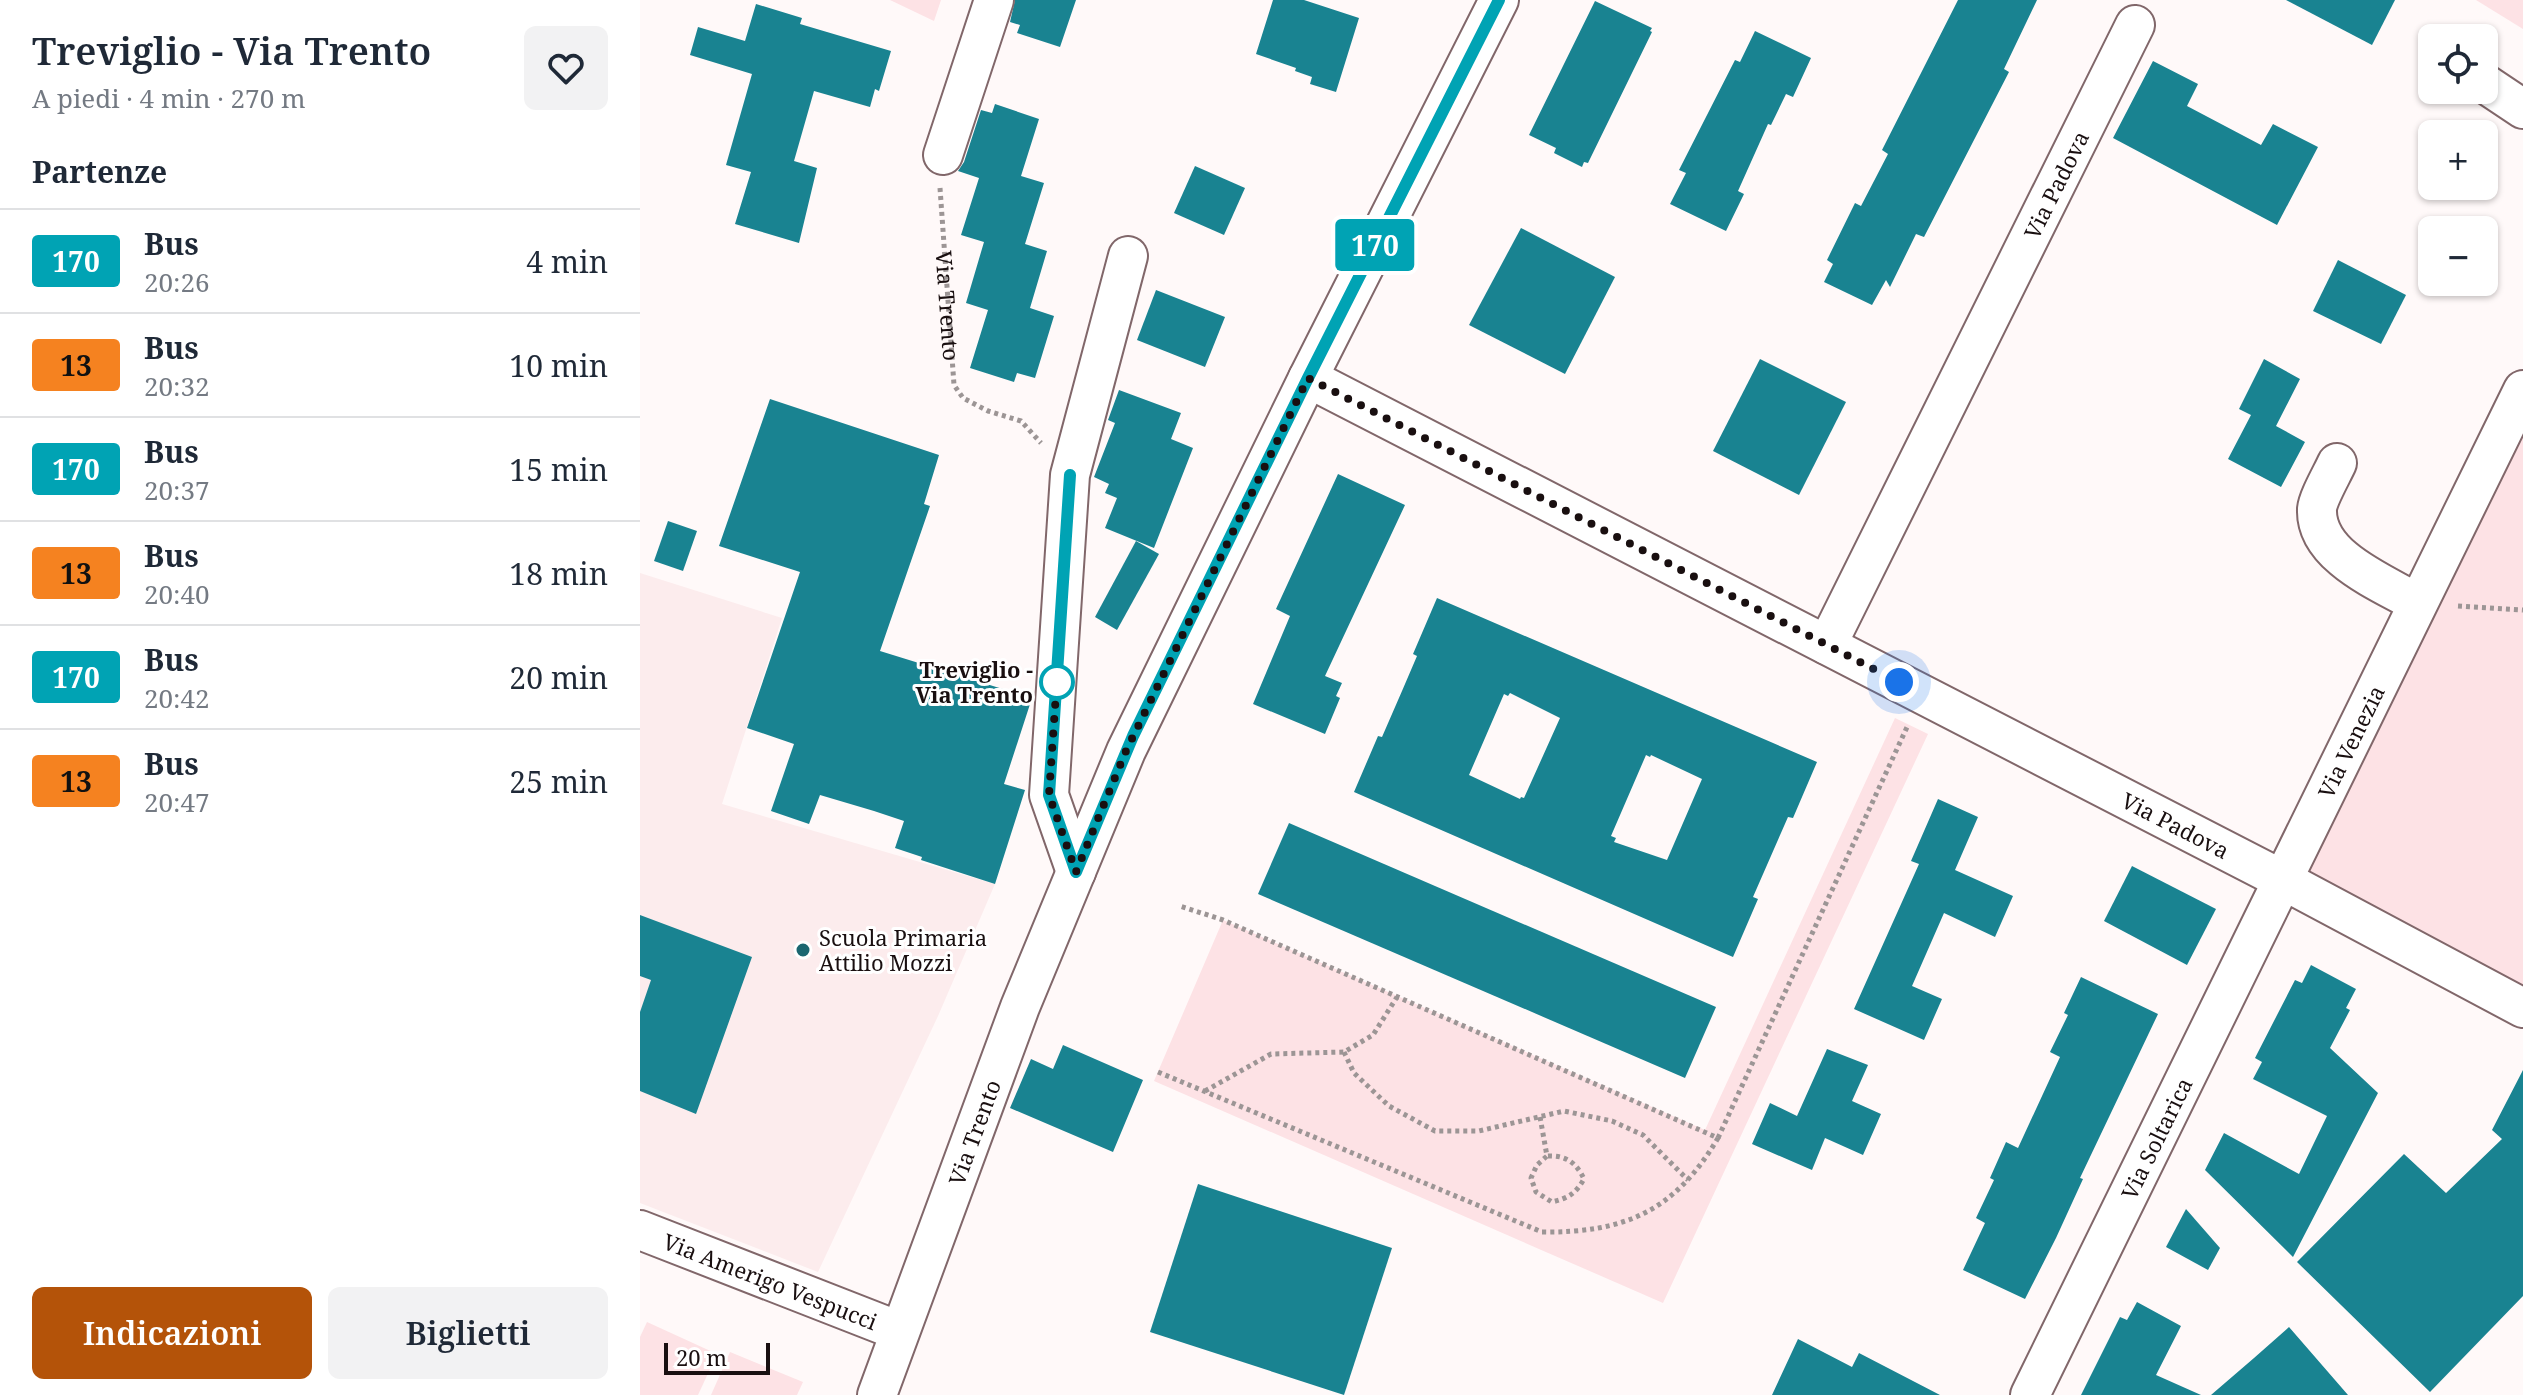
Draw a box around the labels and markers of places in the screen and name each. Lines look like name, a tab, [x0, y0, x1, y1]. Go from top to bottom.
place label: Treviglio - Via Trento	[915, 654, 1033, 709]
marker: Treviglio - Via Trento	[1040, 665, 1074, 699]
place label: Scuola Primaria Attilio Mozzi	[819, 922, 987, 977]
marker: Scuola Primaria Attilio Mozzi	[794, 941, 812, 959]

